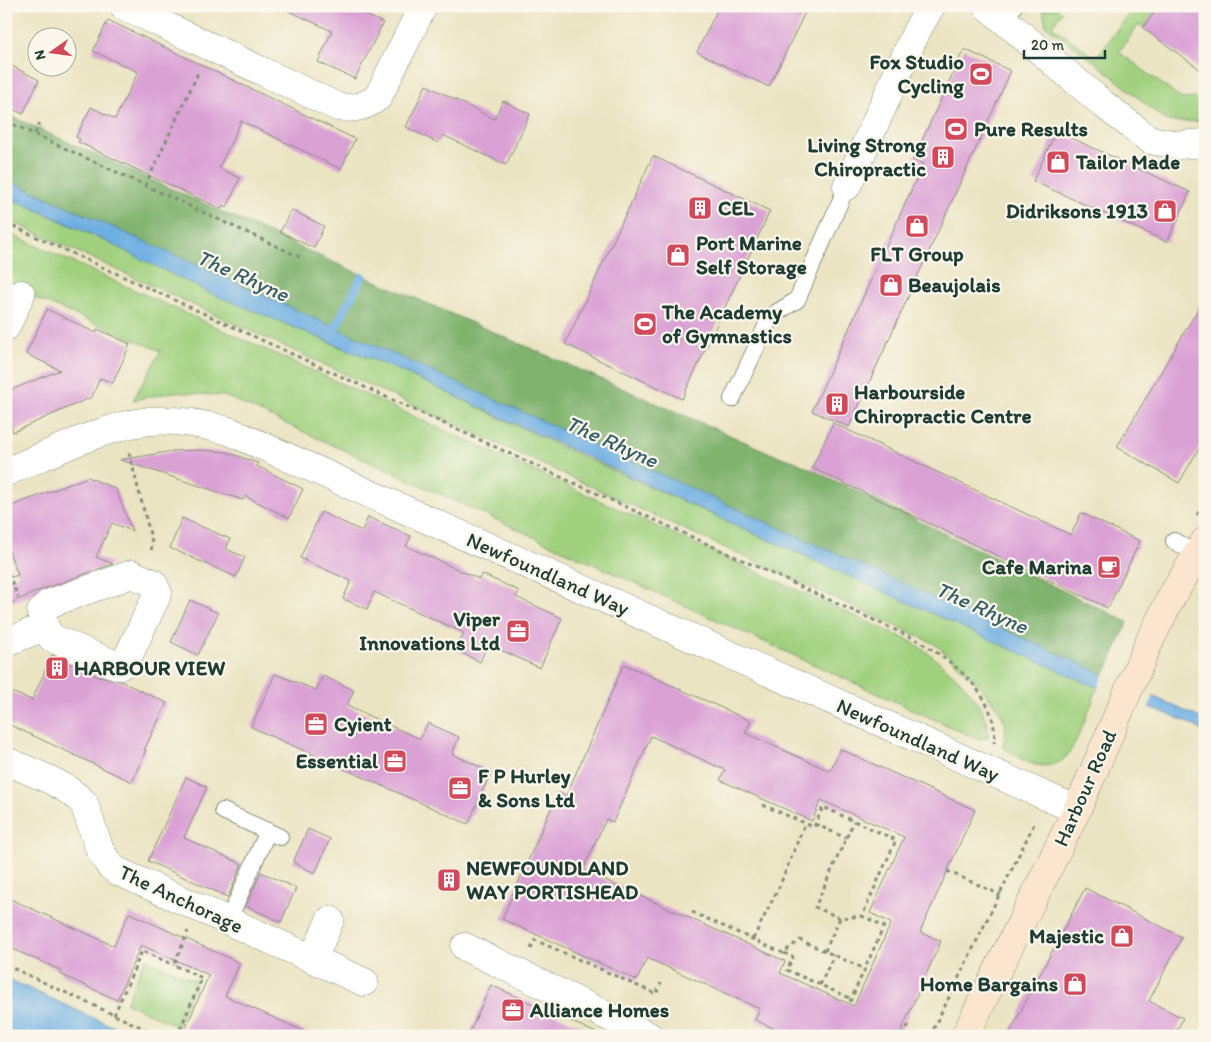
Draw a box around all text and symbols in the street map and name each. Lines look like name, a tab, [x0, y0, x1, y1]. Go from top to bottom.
north arrow	[28, 28, 78, 78]
scale bar	[1024, 28, 1105, 60]
text: 20 m	[1031, 36, 1065, 54]
text: N	[30, 48, 49, 62]
place label: Fox Studio Cycling	[869, 49, 964, 99]
sports icon: Fox Studio Cycling	[968, 61, 994, 87]
sports icon: Pure Results	[943, 116, 969, 142]
place label: Pure Results	[974, 116, 1088, 141]
place label: Living Strong Chiropractic	[807, 132, 927, 182]
building icon: Living Strong Chiropractic	[930, 144, 956, 170]
shop icon: Tailor Made	[1045, 149, 1071, 175]
place label: Tailor Made	[1075, 149, 1180, 174]
building icon: CEL	[687, 195, 713, 221]
place label: CEL	[718, 195, 754, 220]
place label: Didriksons 1913	[1006, 198, 1148, 223]
shop icon: Didriksons 1913	[1152, 198, 1178, 224]
shop icon: FLT Group	[904, 213, 930, 239]
place label: Port Marine Self Storage	[696, 230, 807, 280]
place label: FLT Group	[870, 241, 964, 267]
shop icon: Port Marine Self Storage	[665, 242, 691, 268]
water label: The Rhyne	[193, 243, 294, 308]
shop icon: Beaujolais	[878, 272, 904, 298]
place label: Beaujolais	[908, 272, 1001, 298]
place label: The Academy of Gymnastics	[661, 299, 792, 349]
sports icon: The Academy of Gymnastics	[632, 311, 658, 337]
place label: Harbourside Chiropractic Centre	[854, 379, 1032, 429]
building icon: Harbourside Chiropractic Centre	[824, 391, 850, 417]
water label: The Rhyne	[562, 409, 663, 474]
street label: Newfoundland Way	[463, 526, 634, 621]
place label: Cafe Marina	[982, 554, 1093, 579]
cafe icon: Cafe Marina	[1096, 554, 1122, 580]
water label: The Rhyne	[932, 575, 1033, 640]
place label: Viper Innovations Ltd	[359, 606, 501, 655]
office icon: Viper Innovations Ltd	[505, 618, 531, 644]
building icon: HARBOUR VIEW	[44, 655, 70, 681]
place label: HARBOUR VIEW	[74, 655, 225, 680]
street label: Newfoundland Way	[833, 692, 1004, 787]
office icon: Cyient	[303, 711, 329, 737]
place label: Cyient	[334, 711, 392, 737]
street label: Harbour Road	[1048, 725, 1122, 850]
place label: Essential	[296, 748, 379, 773]
office icon: Essential	[382, 748, 408, 774]
place label: F P Hurley & Sons Ltd	[478, 763, 575, 812]
office icon: F P Hurley & Sons Ltd	[447, 775, 473, 801]
place label: NEWFOUNDLAND WAY PORTISHEAD	[466, 855, 638, 904]
street label: The Anchorage	[115, 859, 247, 938]
building icon: NEWFOUNDLAND WAY PORTISHEAD	[436, 867, 462, 893]
place label: Majestic	[1029, 923, 1104, 949]
shop icon: Majestic	[1109, 923, 1135, 949]
place label: Home Bargains	[920, 971, 1058, 997]
shop icon: Home Bargains	[1062, 971, 1088, 997]
office icon: Alliance Homes	[500, 997, 526, 1023]
place label: Alliance Homes	[529, 997, 669, 1022]

